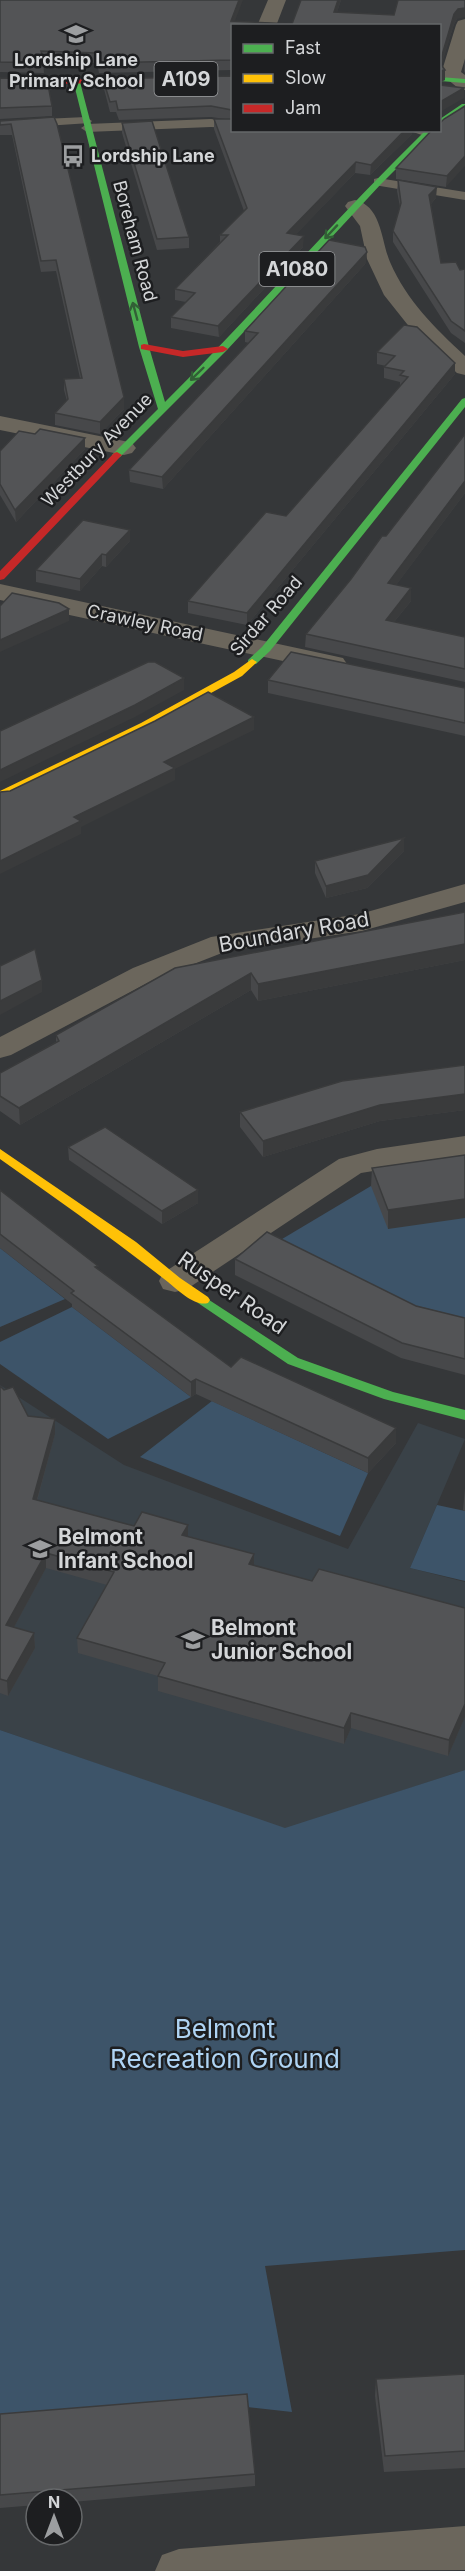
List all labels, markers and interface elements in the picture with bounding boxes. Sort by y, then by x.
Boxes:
school or university icon: Lordship Lane Primary School [63,21,89,47]
legend [231,24,441,132]
text: Fast [285,37,321,58]
place label: Lordship Lane Primary School [9,49,143,91]
road number: A109 [154,62,218,96]
text: Slow [285,67,326,88]
text: Jam [285,97,321,118]
bus stop icon: Lordship Lane [60,143,86,169]
place label: Lordship Lane [91,145,215,166]
street label: Boreham Road [109,178,162,304]
one-way arrow [324,224,338,239]
road number: A1080 [260,252,334,286]
one-way arrow [128,302,140,321]
one-way arrow [190,367,205,381]
street label: Westbury Avenue [37,388,156,511]
street label: Sirdar Road [225,572,306,660]
street label: Crawley Road [85,600,205,645]
street label: Boundary Road [217,906,371,957]
street label: Rusper Road [173,1246,291,1339]
place label: Belmont Infant School [58,1524,193,1573]
school or university icon: Belmont Infant School [27,1536,53,1562]
place label: Belmont Junior School [211,1615,352,1664]
school or university icon: Belmont Junior School [180,1627,206,1653]
park label: Belmont Recreation Ground [110,2013,340,2074]
north arrow [24,2487,84,2547]
text: N [48,2492,60,2512]

